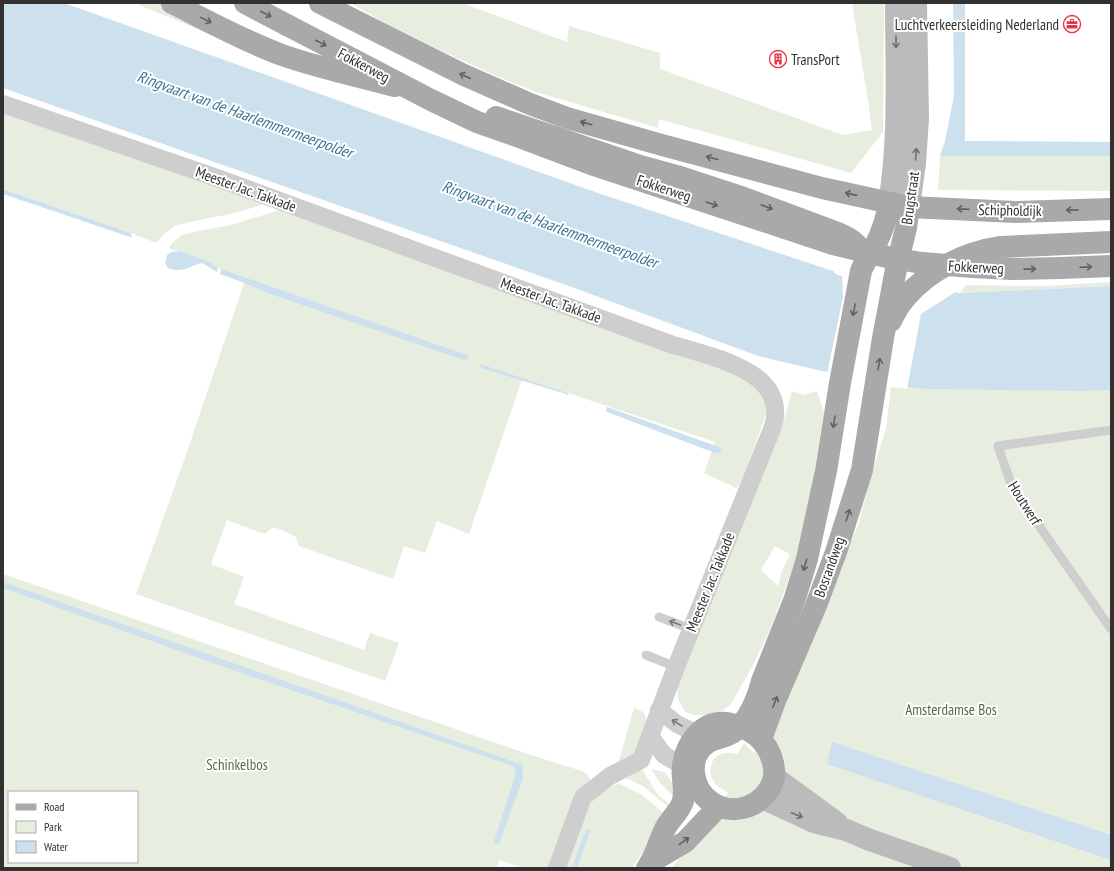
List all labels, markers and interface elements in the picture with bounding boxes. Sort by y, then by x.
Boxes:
one-way arrow [259,11,271,18]
office icon: Luchtverkeersleiding Nederland [1062,14,1082,34]
place label: Luchtverkeersleiding Nederland [895,15,1059,34]
one-way arrow [200,17,212,24]
one-way arrow [892,35,900,48]
one-way arrow [315,39,327,47]
street label: Fokkerweg [335,44,393,86]
building icon: TransPort [768,49,788,69]
place label: TransPort [791,50,840,69]
water label: Ringvaart van de Haarlemmermeerpolder [135,66,358,163]
one-way arrow [460,72,472,79]
one-way arrow [580,119,593,126]
one-way arrow [912,148,919,161]
one-way arrow [705,154,718,161]
street label: Meester Jac. Takkade [193,162,299,216]
street label: Fokkerweg [635,170,693,206]
street label: Brugstraat [897,170,923,226]
water label: Ringvaart van de Haarlemmermeerpolder [440,176,663,273]
one-way arrow [845,190,858,198]
one-way arrow [706,200,718,208]
street label: Schipholdijk [978,200,1042,220]
one-way arrow [761,203,773,211]
one-way arrow [957,206,970,213]
one-way arrow [1066,206,1079,214]
street label: Fokkerweg [948,256,1004,278]
one-way arrow [1079,264,1092,271]
one-way arrow [1023,265,1036,273]
street label: Meester Jac. Takkade [498,273,604,327]
one-way arrow [850,303,858,316]
one-way arrow [875,358,883,371]
one-way arrow [830,415,838,428]
street label: Houtwerf [1004,478,1046,529]
one-way arrow [845,509,852,522]
street label: Meester Jac. Takkade [681,529,739,635]
street label: Bosrandweg [809,534,849,600]
one-way arrow [801,558,808,571]
one-way arrow [669,618,681,626]
one-way arrow [771,697,779,709]
park label: Amsterdamse Bos [905,700,997,719]
one-way arrow [671,719,683,727]
park label: Schinkelbos [206,755,268,774]
legend [8,791,138,863]
text: Road [44,799,64,814]
one-way arrow [791,812,803,819]
text: Park [44,819,62,834]
one-way arrow [679,837,690,845]
text: Water [44,839,69,854]

